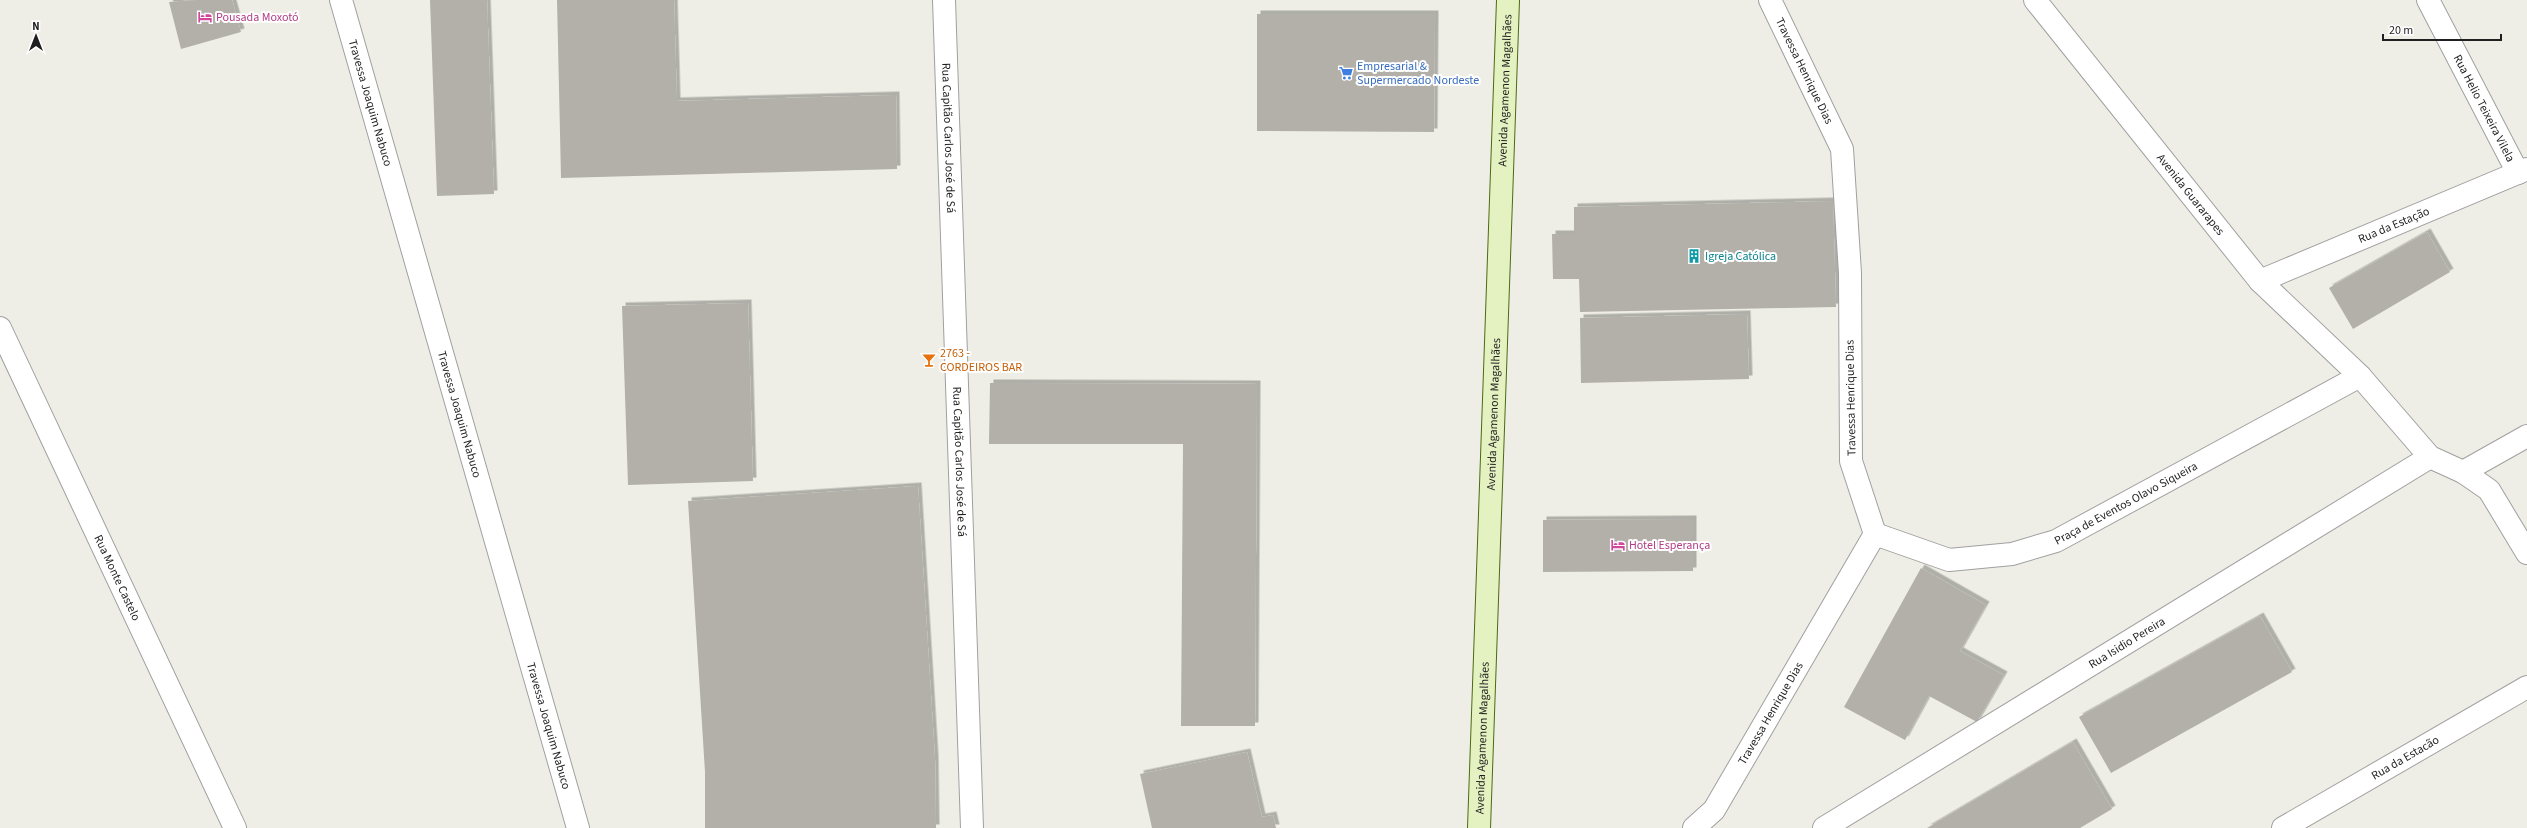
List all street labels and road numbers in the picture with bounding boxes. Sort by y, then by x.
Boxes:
street label: Avenida Agamenon Magalhães [1494,14,1516,167]
street label: Travessa Henrique Dias [1771,15,1837,127]
street label: Travessa Joaquim Nabuco [344,37,397,168]
street label: Rua Helio Teixeira Vilela [2449,52,2519,165]
street label: Rua Capitão Carlos José de Sá [938,62,960,213]
street label: Avenida Guararapes [2153,150,2229,239]
street label: Rua da Estação [2355,202,2432,247]
street label: Avenida Agamenon Magalhães [1482,338,1505,491]
street label: Travessa Henrique Dias [1841,340,1861,456]
street label: Travessa Joaquim Nabuco [433,349,486,480]
street label: Rua Capitão Carlos José de Sá [949,386,971,537]
street label: Praça de Eventos Olavo Siqueira [2051,457,2200,549]
street label: Rua Monte Castelo [90,532,145,624]
street label: Rua Isidio Pereira [2085,613,2168,673]
street label: Travessa Henrique Dias [1734,659,1807,768]
street label: Travessa Joaquim Nabuco [523,660,575,791]
street label: Avenida Agamenon Magalhães [1471,662,1493,815]
street label: Rua da Estacão [2368,731,2442,784]

